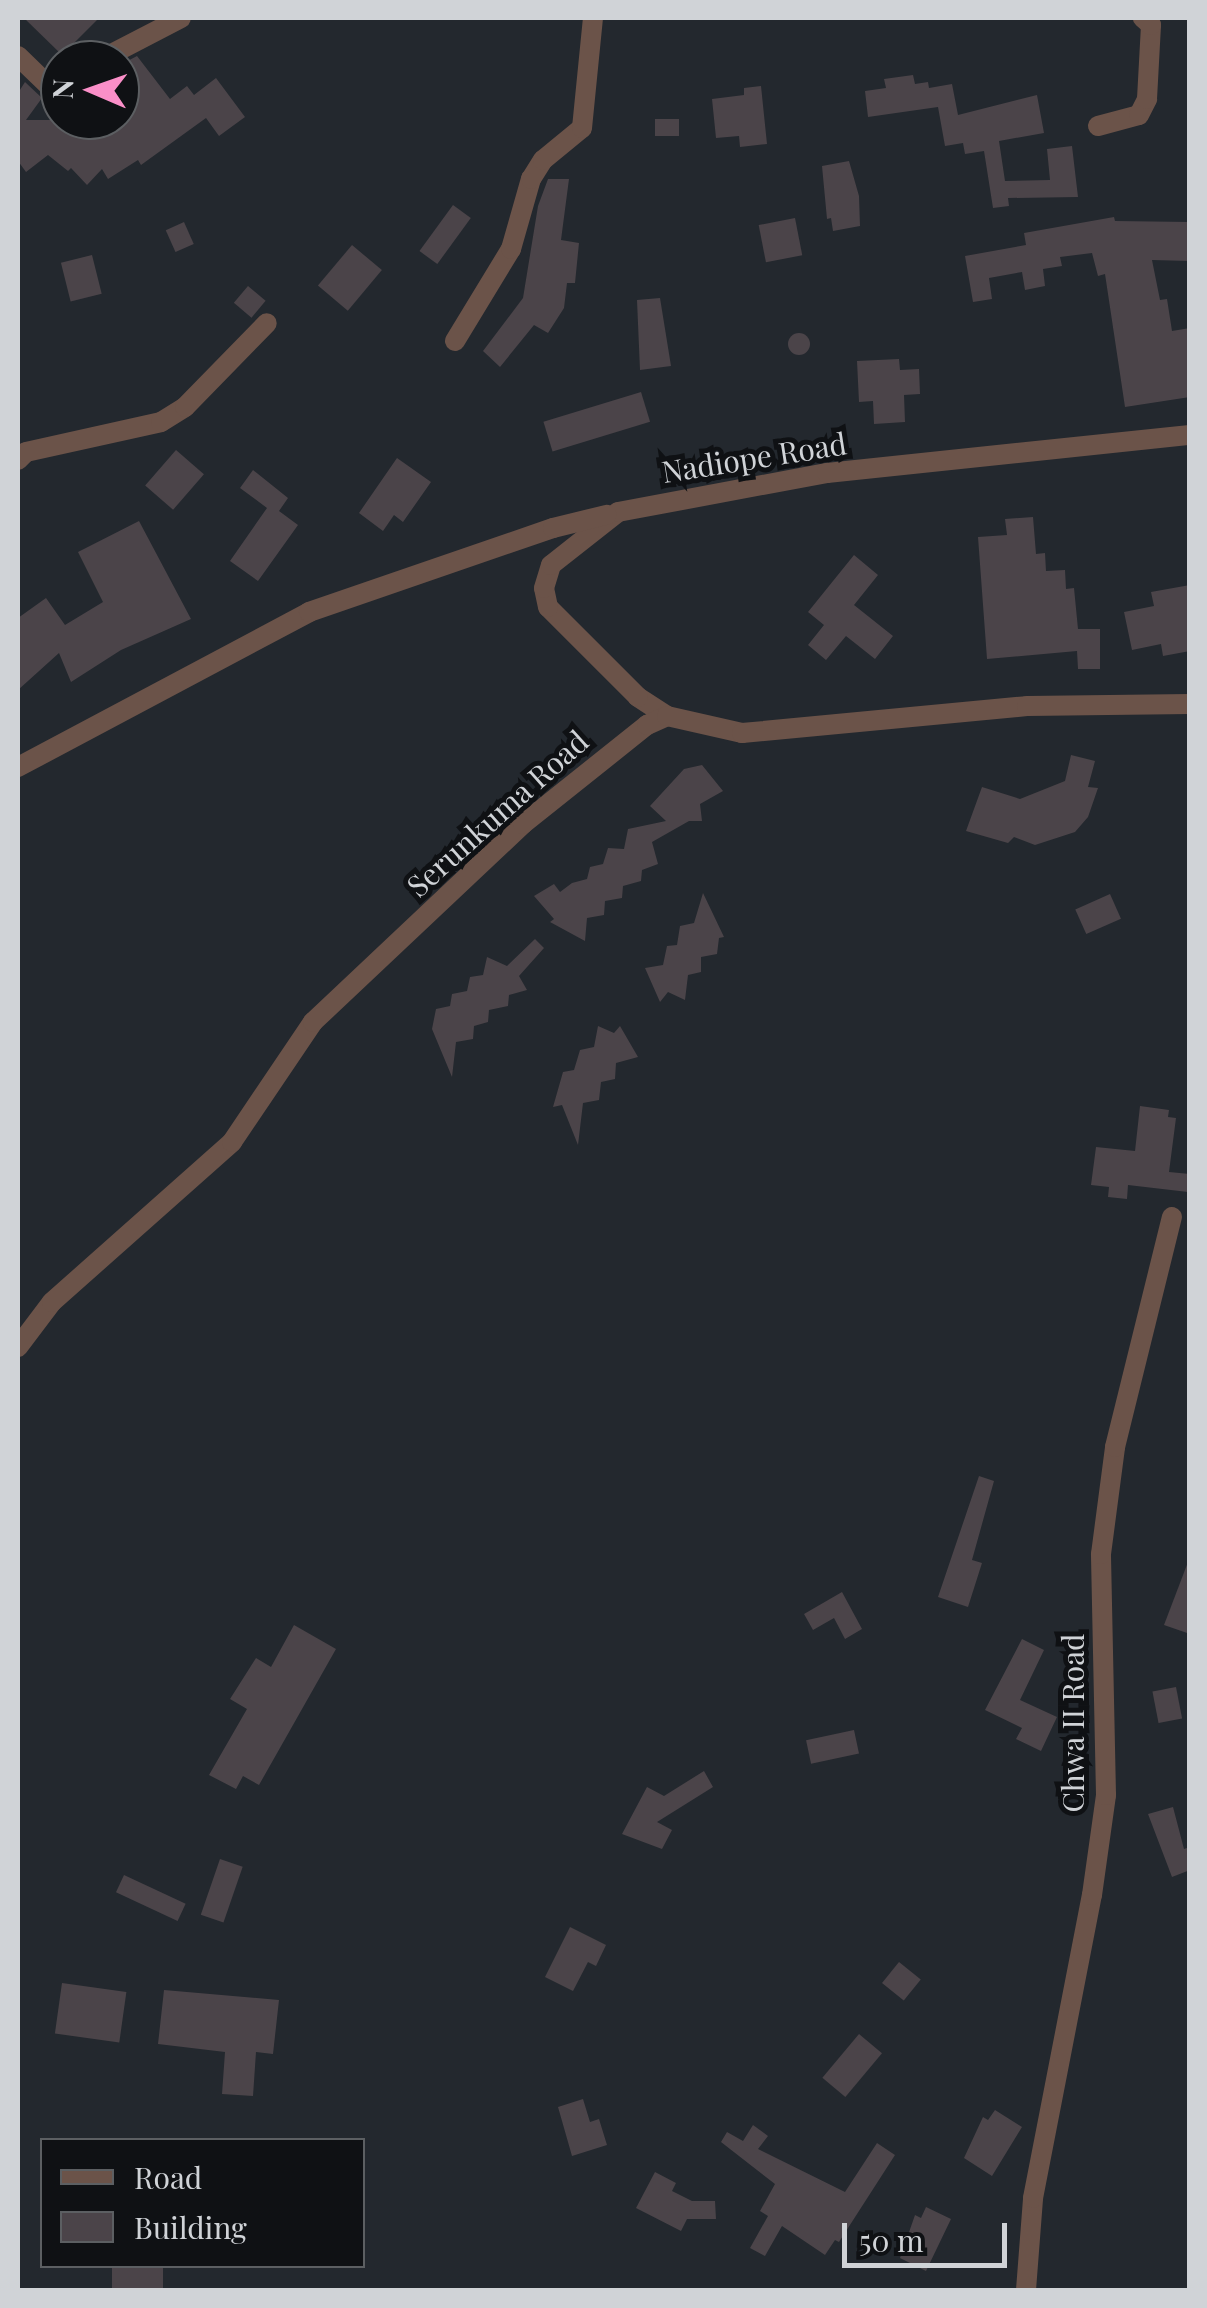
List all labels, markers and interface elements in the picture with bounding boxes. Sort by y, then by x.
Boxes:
north arrow [40,40,140,140]
text: N [43,78,80,100]
street label: Nadiope Road [659,425,849,489]
street label: Serunkuma Road [399,722,595,904]
street label: Chwa II Road [1054,1633,1090,1813]
legend [40,2138,365,2268]
text: Road [134,2157,202,2197]
scale bar [847,2203,1012,2265]
text: Building [134,2207,247,2247]
text: 50 m [859,2220,924,2260]

